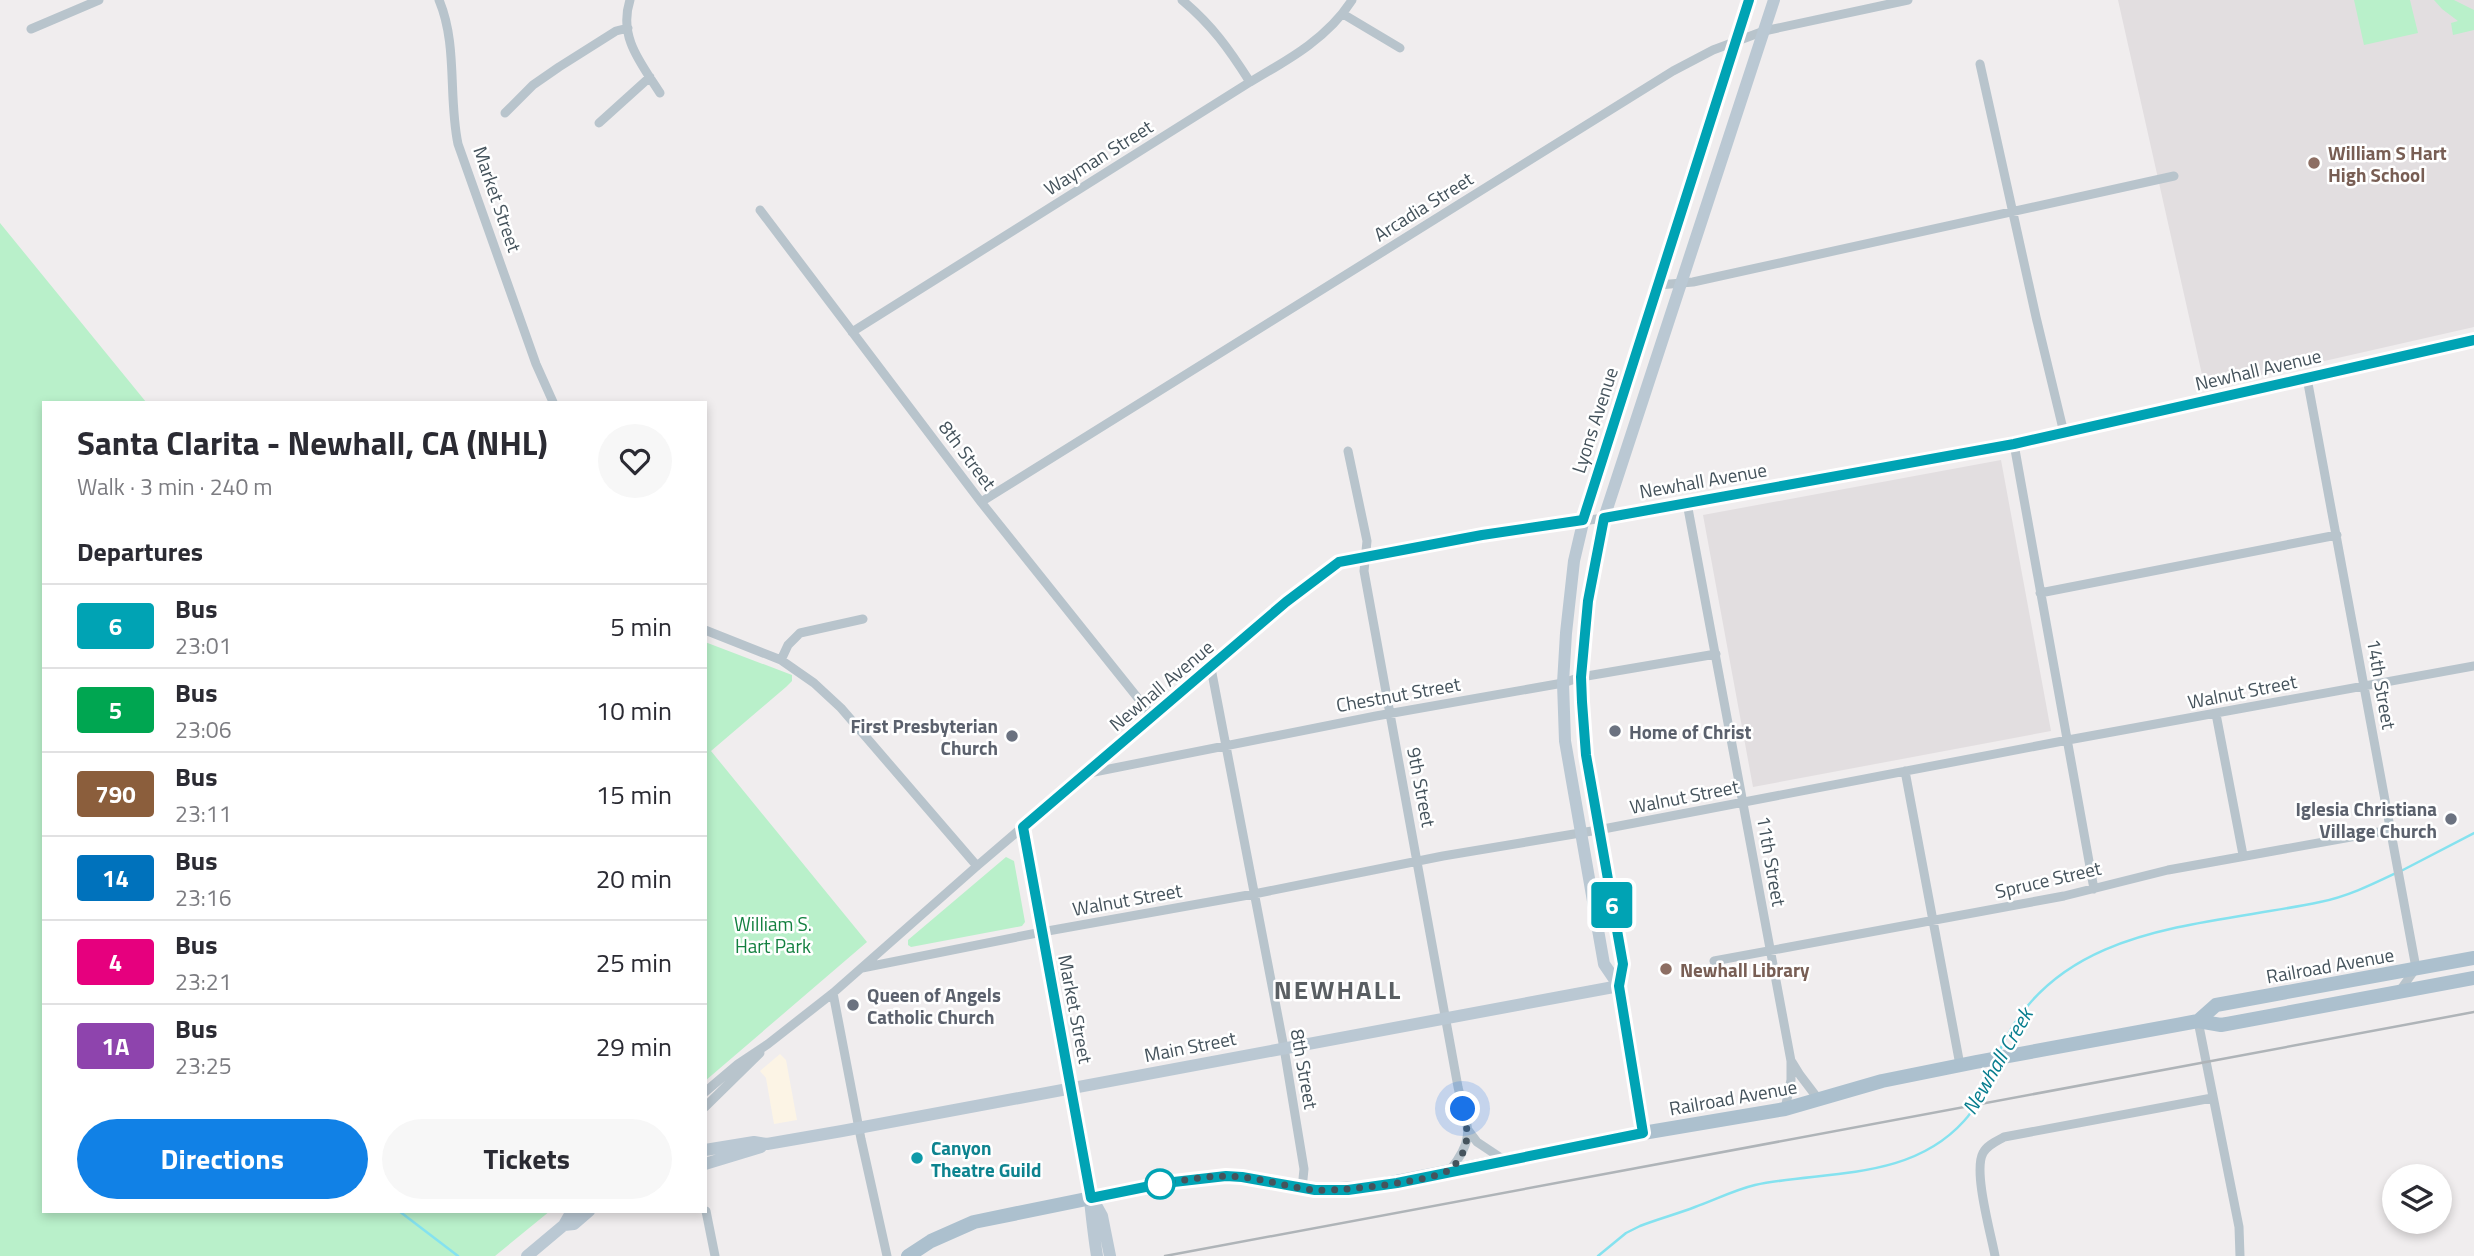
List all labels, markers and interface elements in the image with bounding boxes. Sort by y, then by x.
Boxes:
street label: Wayman Street [1038,112,1159,202]
place label: William S Hart High School [2328,138,2447,189]
street label: Market Street [466,142,530,256]
marker: William S Hart High School [2306,155,2322,171]
street label: Arcadia Street [1368,164,1479,248]
street label: Newhall Avenue [2192,340,2324,398]
street label: Lyons Avenue [1563,363,1625,477]
street label: 8th Street [932,414,1004,496]
text: Santa Clarita - Newhall, CA (NHL) [77,418,548,468]
button: heart [598,424,672,498]
street label: Newhall Avenue [1637,455,1769,505]
text: Walk · 3 min · 240 m [77,469,273,504]
text: Departures [77,532,203,571]
text: Bus [175,589,217,628]
text: 5 min [610,607,672,646]
text: 6 [109,608,122,644]
text: 23:01 [175,628,232,663]
street label: Newhall Avenue [1102,632,1220,738]
street label: 14th Street [2360,637,2404,732]
street label: Walnut Street [2185,666,2299,716]
street label: Chestnut Street [1334,669,1463,719]
text: Bus [175,673,217,712]
text: 10 min [596,691,672,730]
text: 5 [109,692,122,728]
place label: First Presbyterian Church [850,711,998,762]
text: 23:06 [175,712,232,747]
place label: Home of Christ [1629,717,1752,746]
marker: Home of Christ [1607,723,1623,739]
marker: First Presbyterian Church [1004,728,1020,744]
street label: 9th Street [1400,745,1444,830]
text: Bus [175,757,217,796]
street label: Walnut Street [1627,771,1741,821]
text: 15 min [596,775,672,814]
text: 790 [95,776,136,812]
place label: Iglesia Christiana Village Church [2296,794,2437,845]
text: 23:11 [175,796,232,831]
marker: Iglesia Christiana Village Church [2443,811,2459,827]
street label: 11th Street [1750,814,1794,909]
text: Bus [175,841,217,880]
street label: Spruce Street [1992,853,2104,905]
text: 20 min [596,859,672,898]
text: 14 [102,860,129,896]
street label: Walnut Street [1070,875,1184,923]
text: 23:16 [175,880,232,915]
line badge: 6 [1589,882,1635,928]
text: 6 [1605,887,1619,923]
park label: William S. Hart Park [734,909,812,960]
text: Bus [175,925,217,964]
street label: Railroad Avenue [2264,939,2396,991]
text: 25 min [596,943,672,982]
text: 4 [109,944,122,980]
street label: Market Street [1051,952,1101,1066]
place label: Newhall Library [1680,955,1810,984]
marker: Newhall Library [1658,961,1674,977]
text: 23:21 [175,964,232,999]
district label: NEWHALL [1274,970,1402,1009]
place label: Queen of Angels Catholic Church [867,980,1001,1031]
marker: Queen of Angels Catholic Church [845,997,861,1013]
water label: Newhall Creek [1954,999,2042,1120]
text: Bus [175,1009,217,1048]
street label: Main Street [1142,1023,1239,1069]
text: 29 min [596,1027,672,1066]
street label: 8th Street [1284,1027,1326,1112]
text: 1A [102,1028,129,1064]
text: 23:25 [175,1048,232,1083]
street label: Railroad Avenue [1667,1071,1799,1123]
your location [1445,1091,1480,1126]
button: Directions [77,1119,368,1199]
button: Tickets [382,1119,672,1199]
place label: Canyon Theatre Guild [931,1133,1041,1184]
marker: Canyon Theatre Guild [909,1150,925,1166]
map controls [2382,1164,2452,1234]
button: layers [2382,1164,2452,1234]
unlabelled marker [1145,1169,1175,1199]

